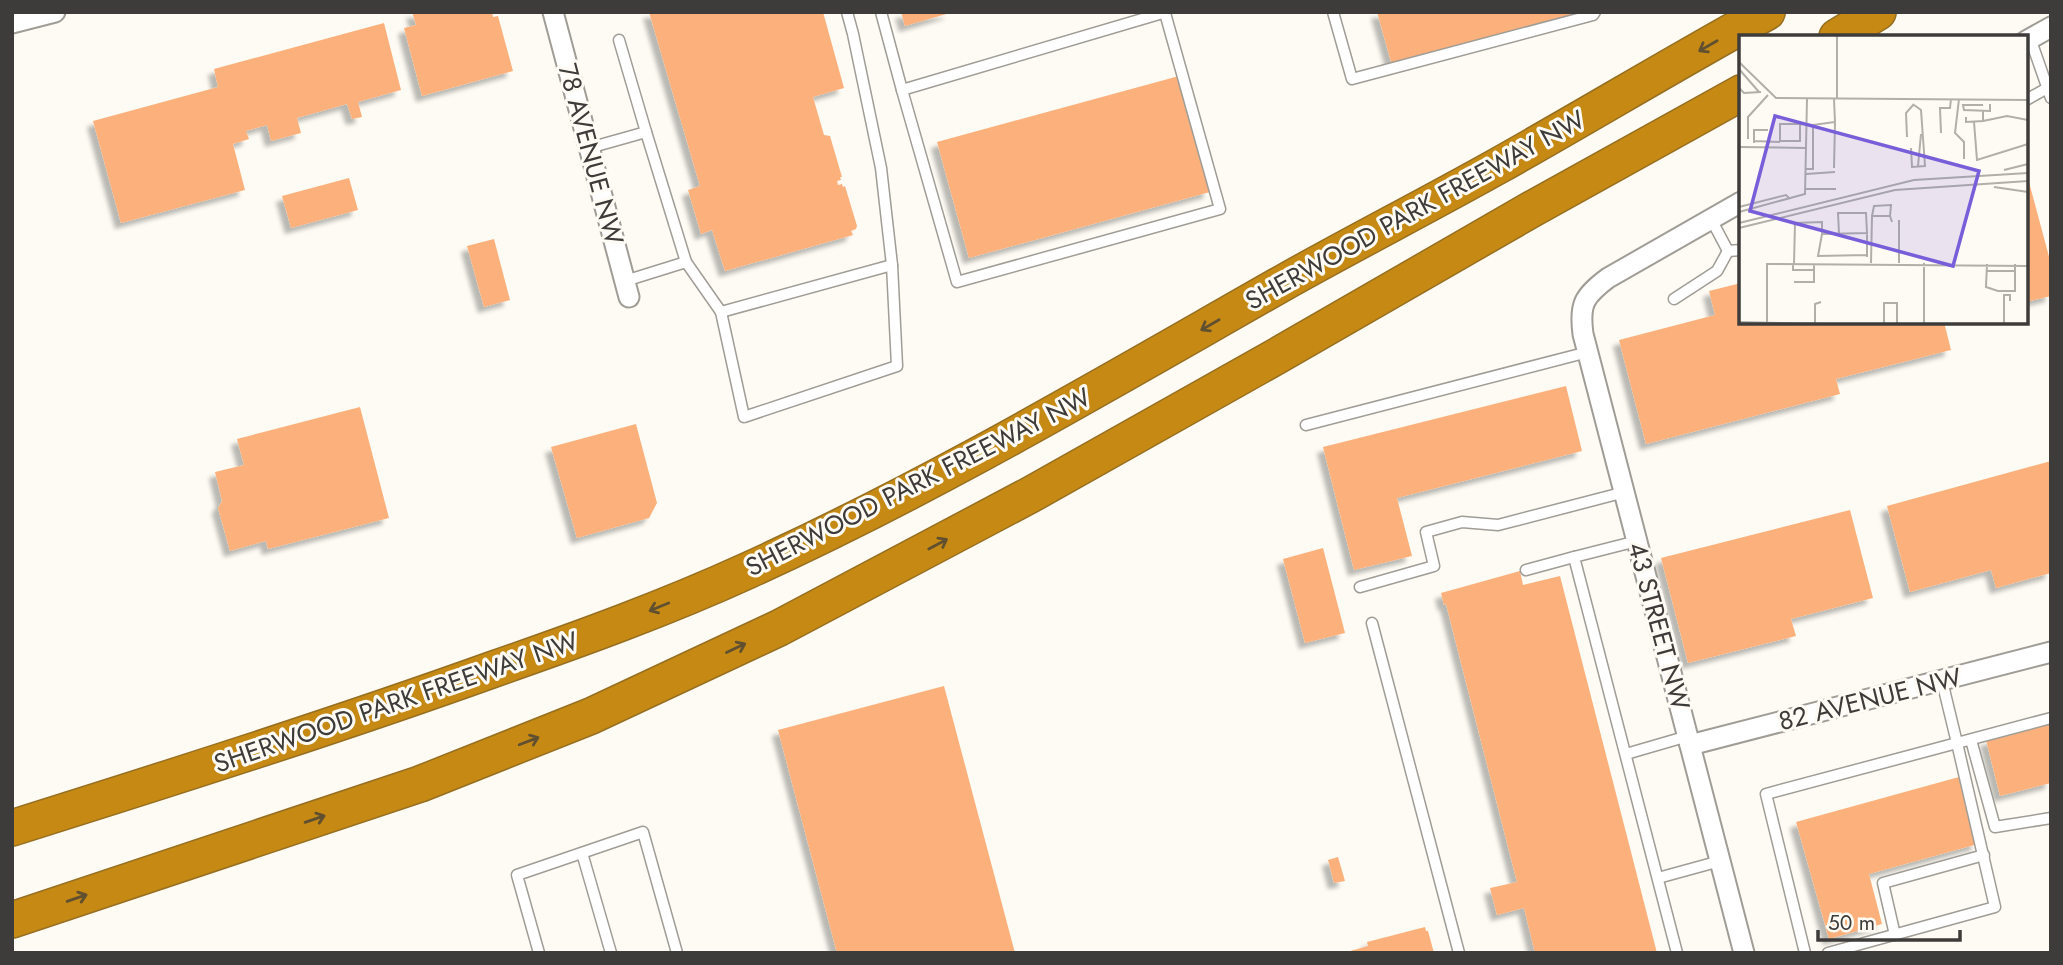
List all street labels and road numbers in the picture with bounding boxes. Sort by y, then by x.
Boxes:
street label: 78 AVENUE NW [549,59,633,249]
street label: SHERWOOD PARK FREEWAY NW [1238,100,1592,320]
street label: SHERWOOD PARK FREEWAY NW [739,378,1098,586]
street label: 43 STREET NW [1618,538,1700,714]
street label: SHERWOOD PARK FREEWAY NW [209,622,584,782]
street label: 82 AVENUE NW [1775,658,1966,740]

